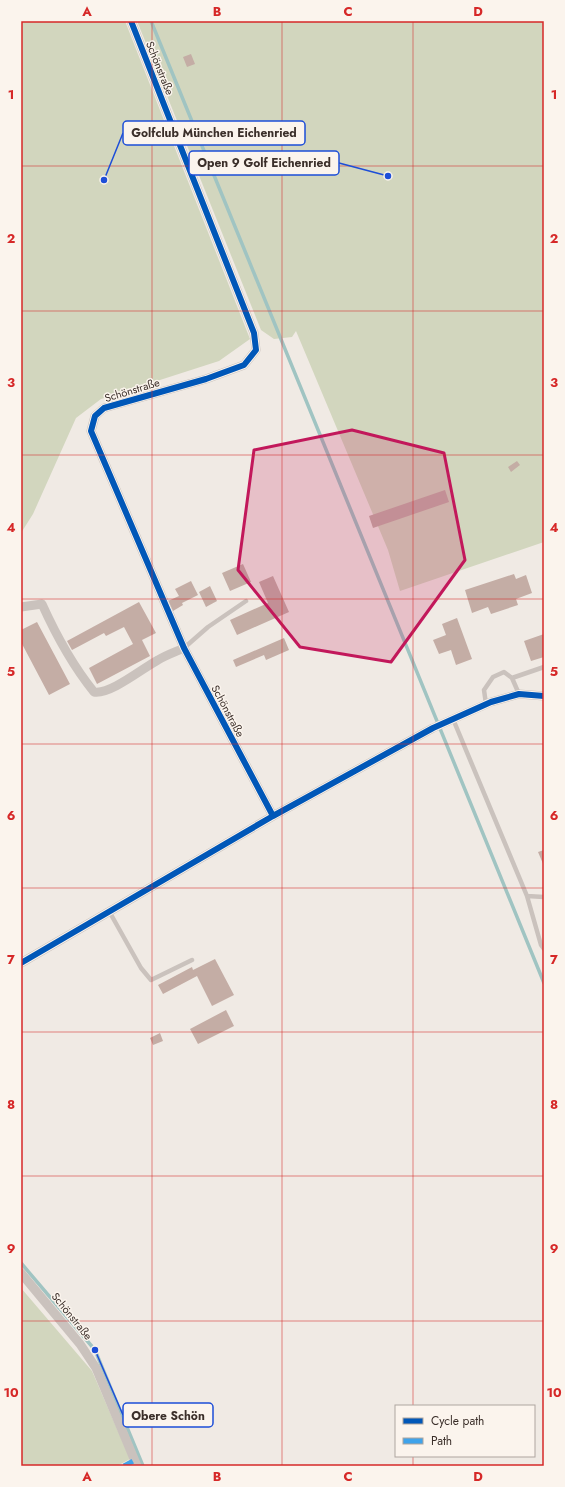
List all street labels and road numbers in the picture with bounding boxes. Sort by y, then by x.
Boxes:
street label: Schönstraße [142,39,178,98]
street label: Schönstraße [102,374,162,406]
street label: Schönstraße [208,682,249,740]
street label: Schönstraße [48,1289,96,1343]

